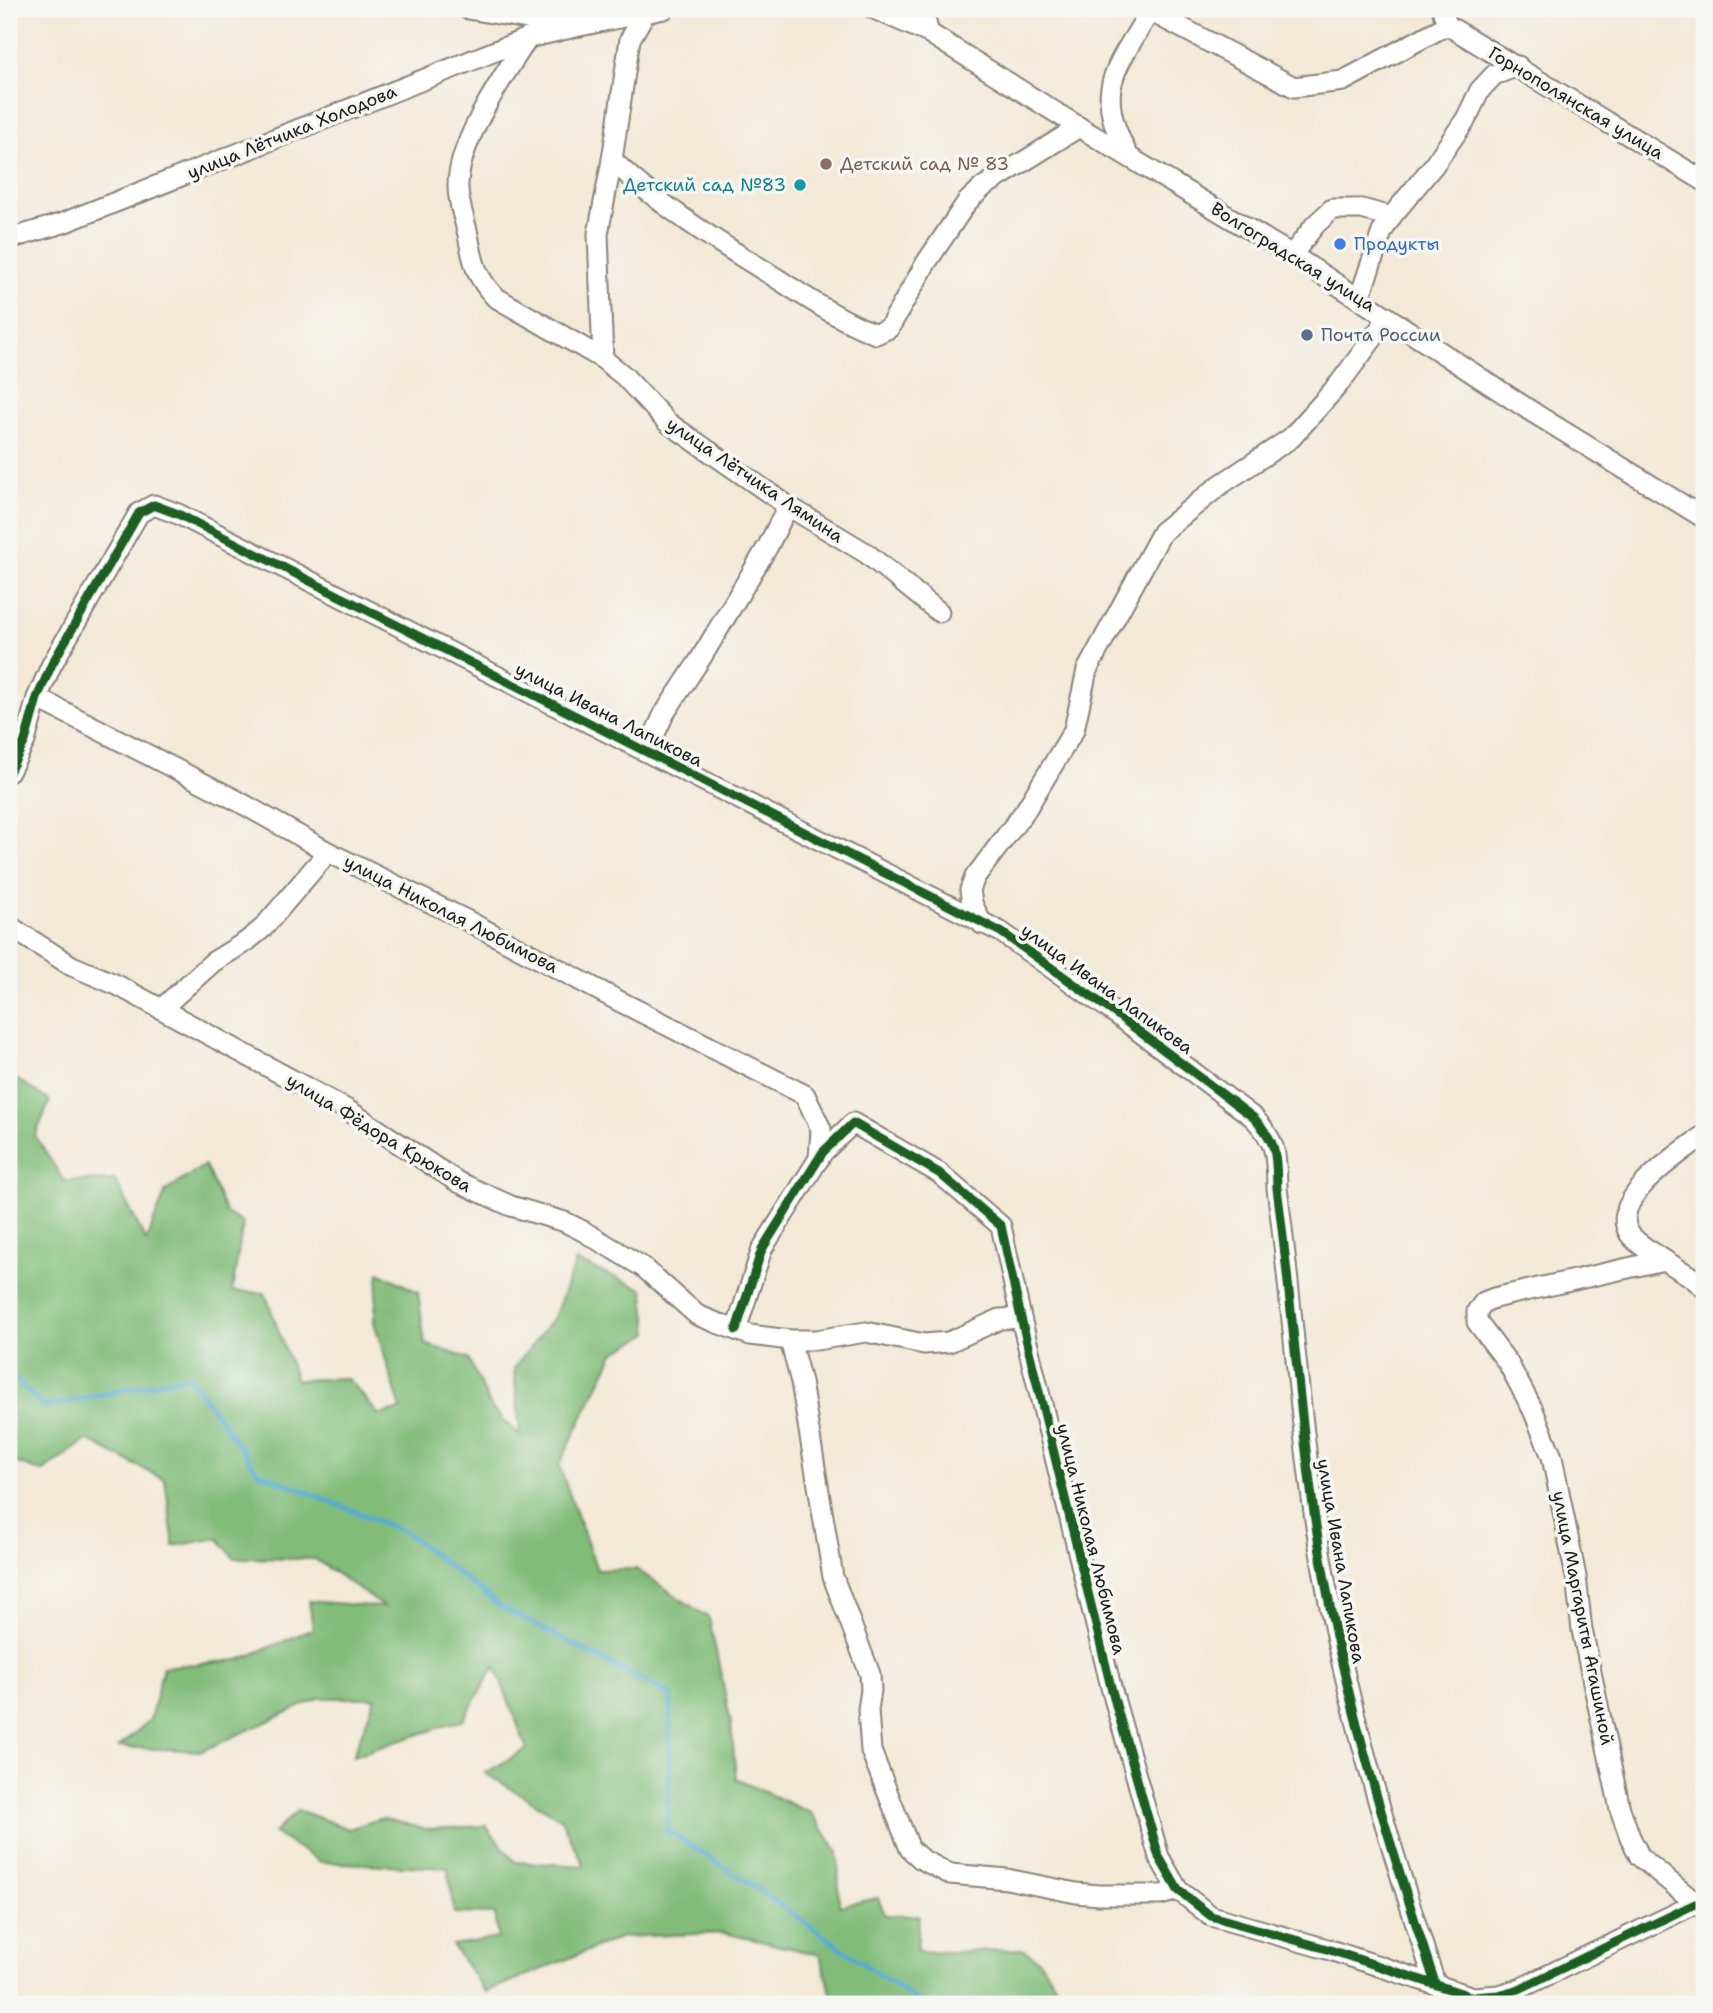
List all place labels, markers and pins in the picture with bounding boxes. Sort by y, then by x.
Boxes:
place label: Детский сад № 83 [840,152,1009,176]
marker: Детский сад № 83 [818,156,834,172]
place label: Детский сад №83 [623,173,786,197]
marker: Детский сад №83 [792,177,808,193]
place label: Продукты [1354,232,1440,256]
marker: Продукты [1332,236,1348,252]
place label: Почта России [1321,323,1441,347]
marker: Почта России [1299,327,1315,343]

